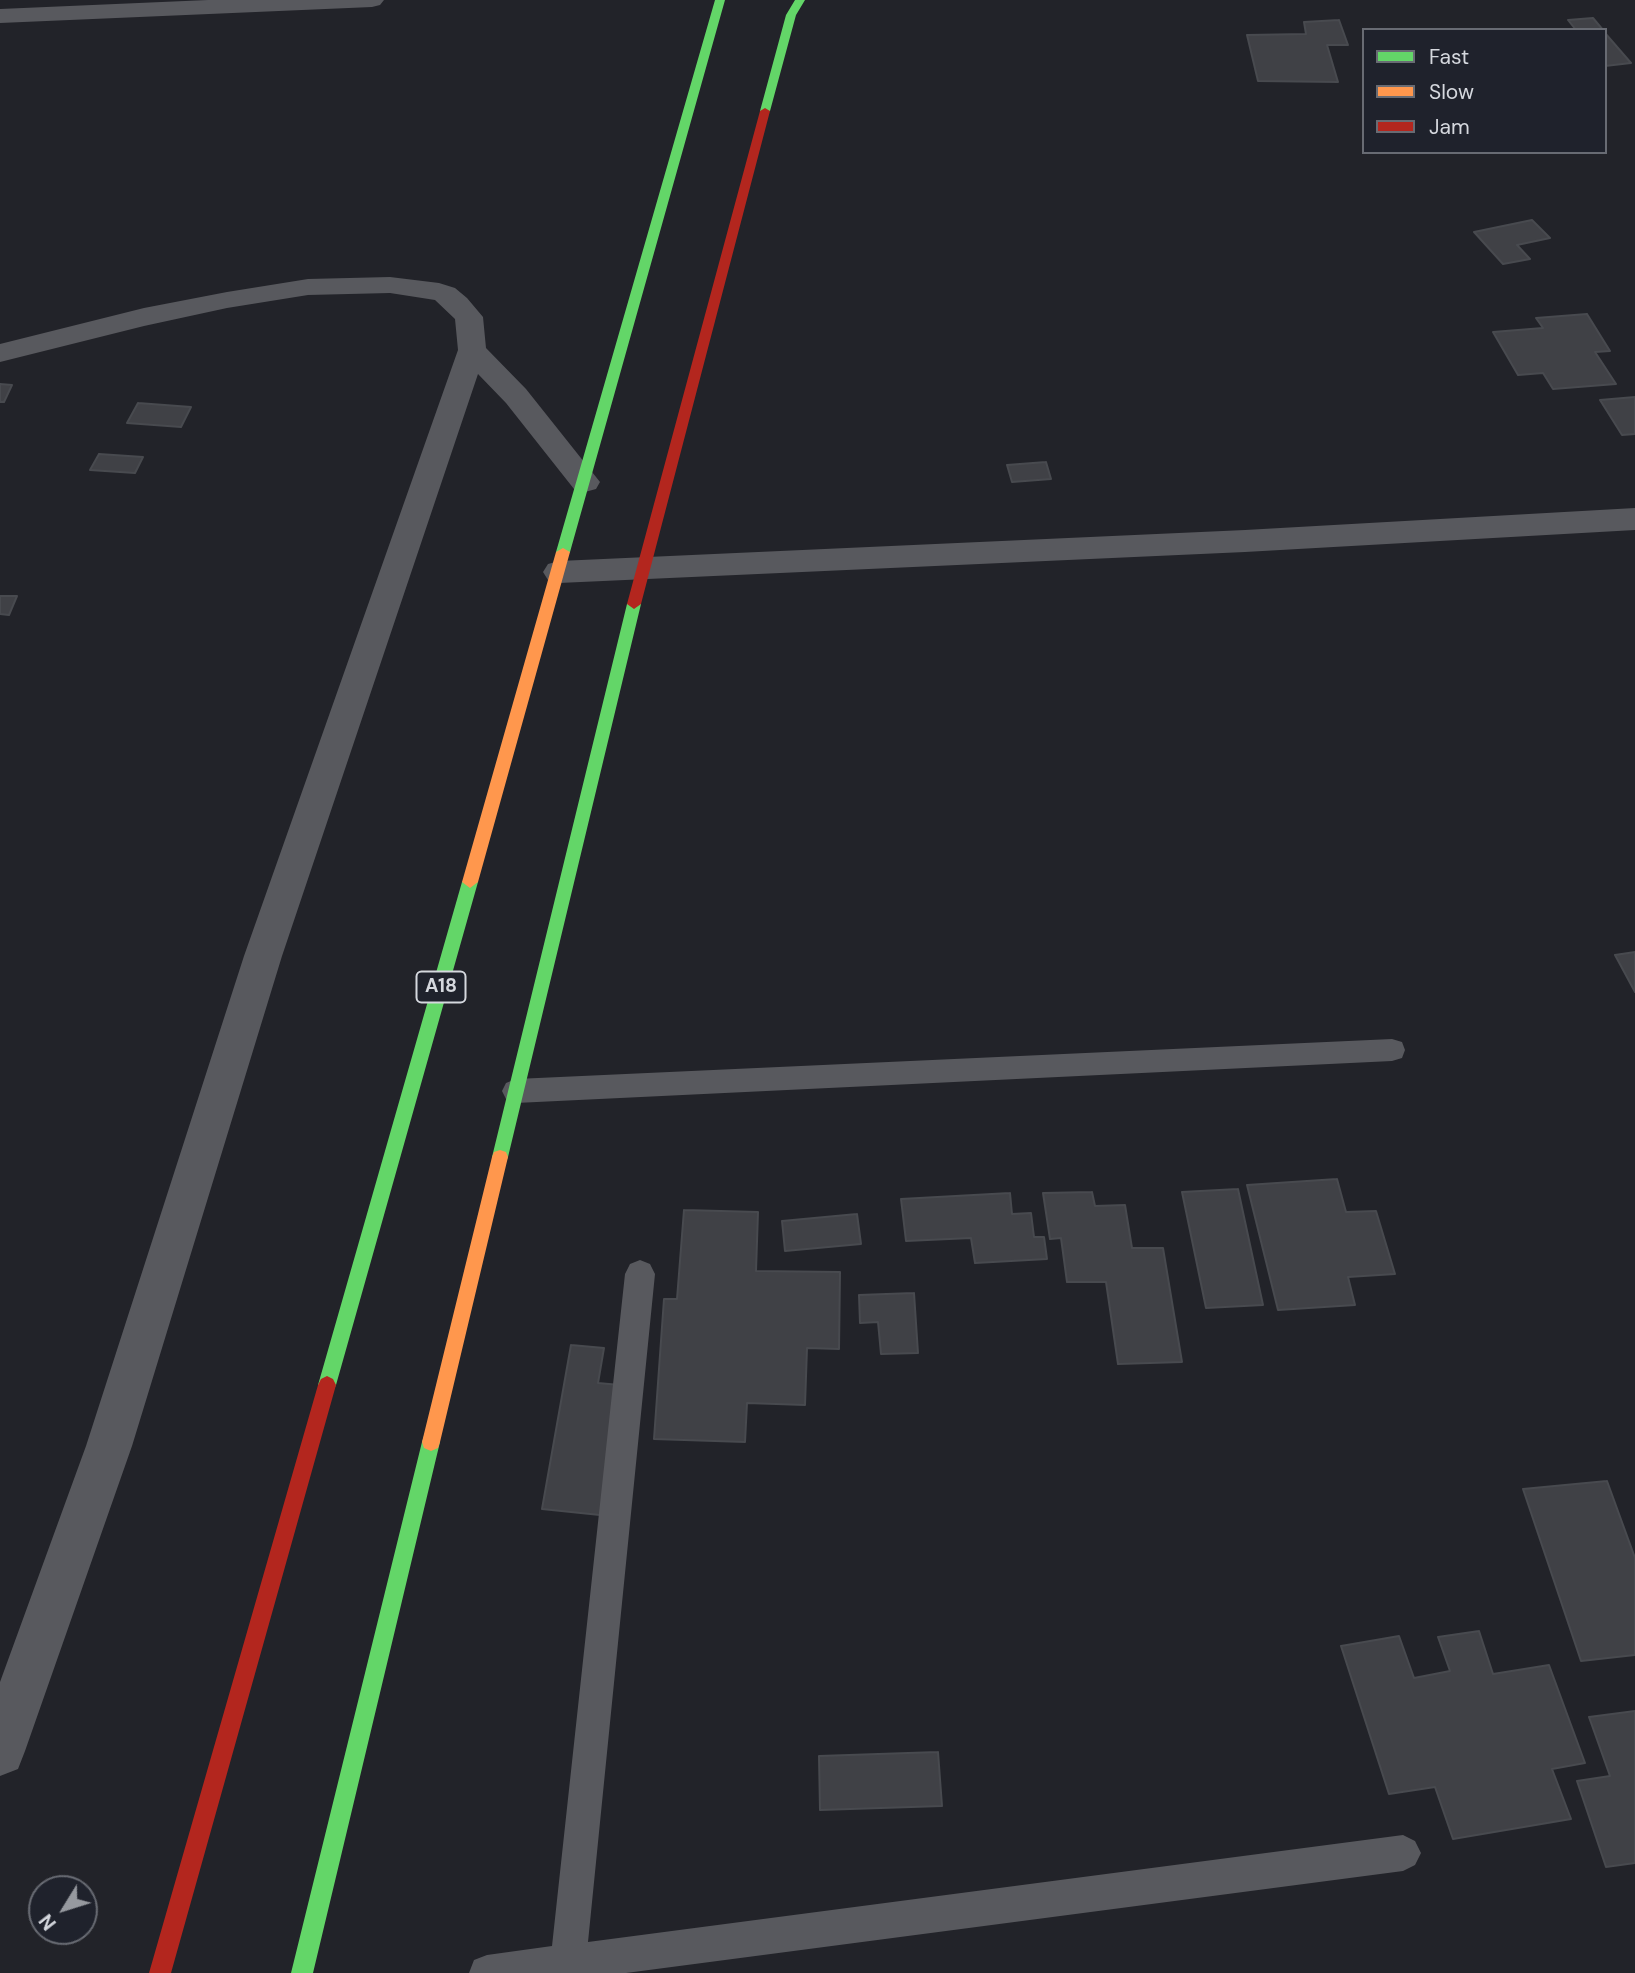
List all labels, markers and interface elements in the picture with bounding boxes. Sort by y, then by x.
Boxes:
legend [1362,28,1607,154]
text: Fast [1429,43,1469,71]
text: Slow [1429,78,1474,106]
text: Jam [1429,113,1470,141]
road number: A18 [416,972,466,1002]
north arrow [28,1875,98,1945]
text: N [34,1909,62,1935]

